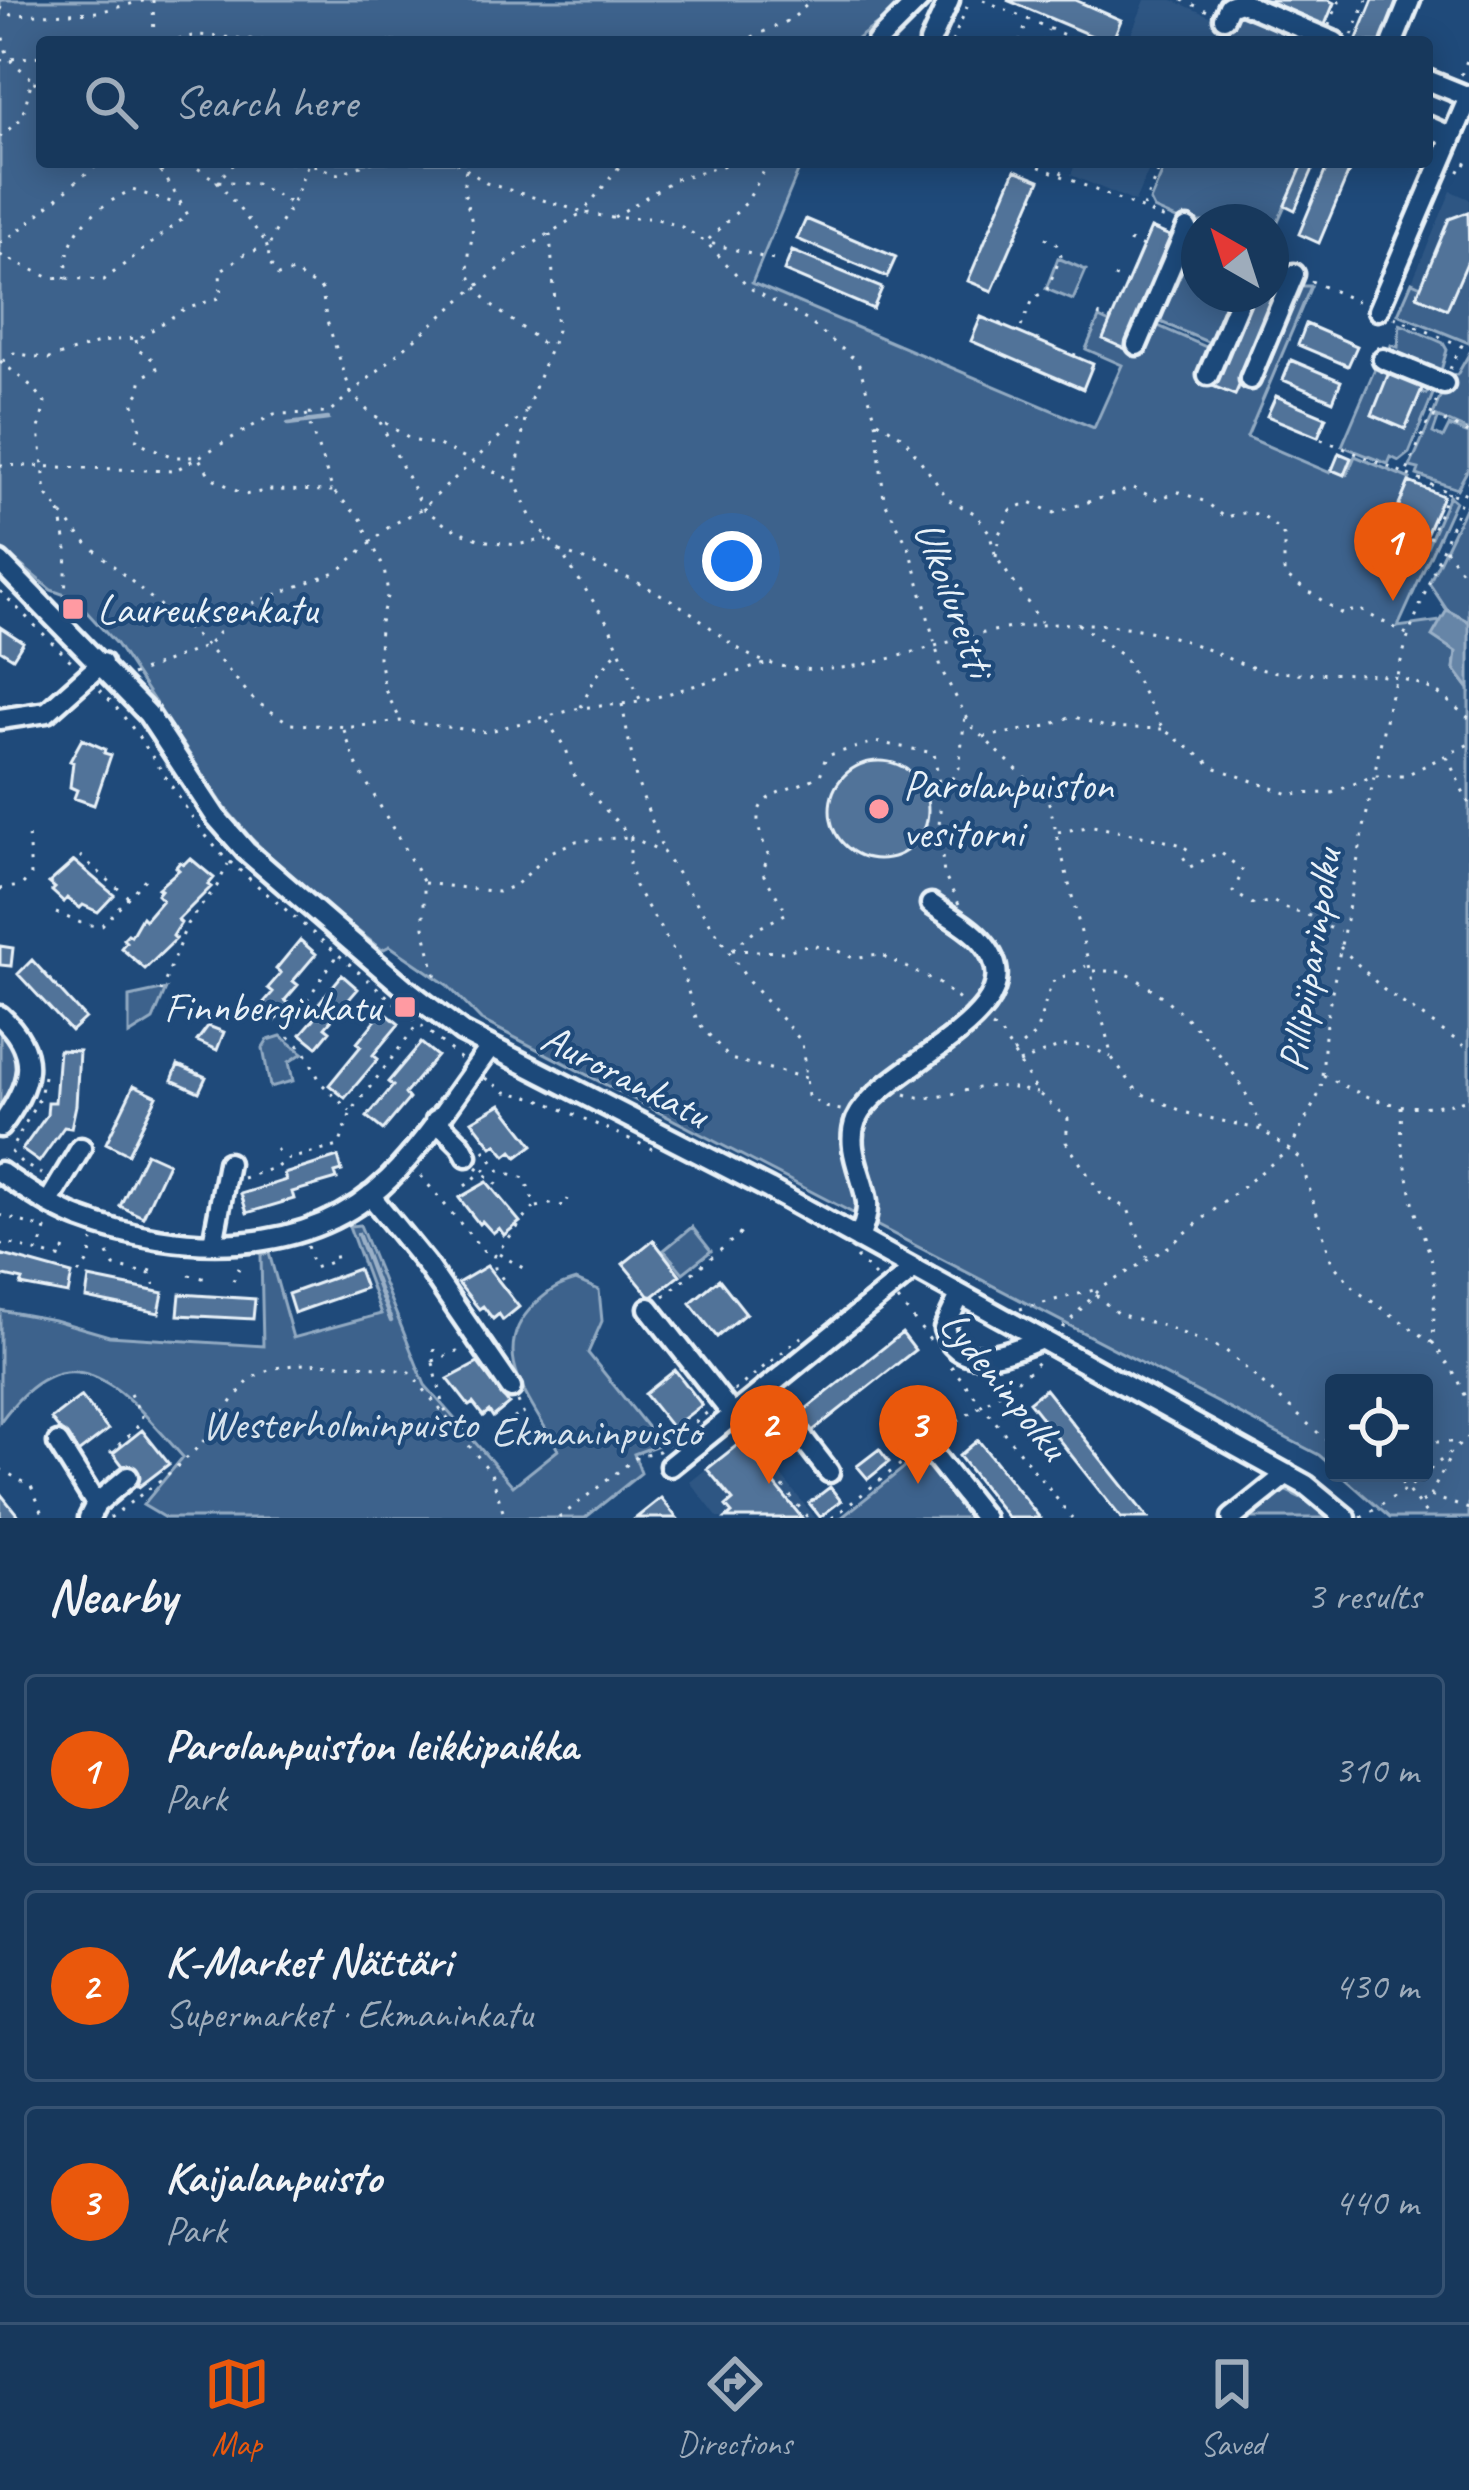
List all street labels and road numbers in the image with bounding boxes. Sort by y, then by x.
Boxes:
street label: Ulkoilureitti [901,514,1008,689]
street label: Pillipiiparinpolku [1266,842,1354,1075]
street label: Aurorankatu [533,1011,720,1142]
street label: Lydeninpolku [928,1300,1082,1472]

